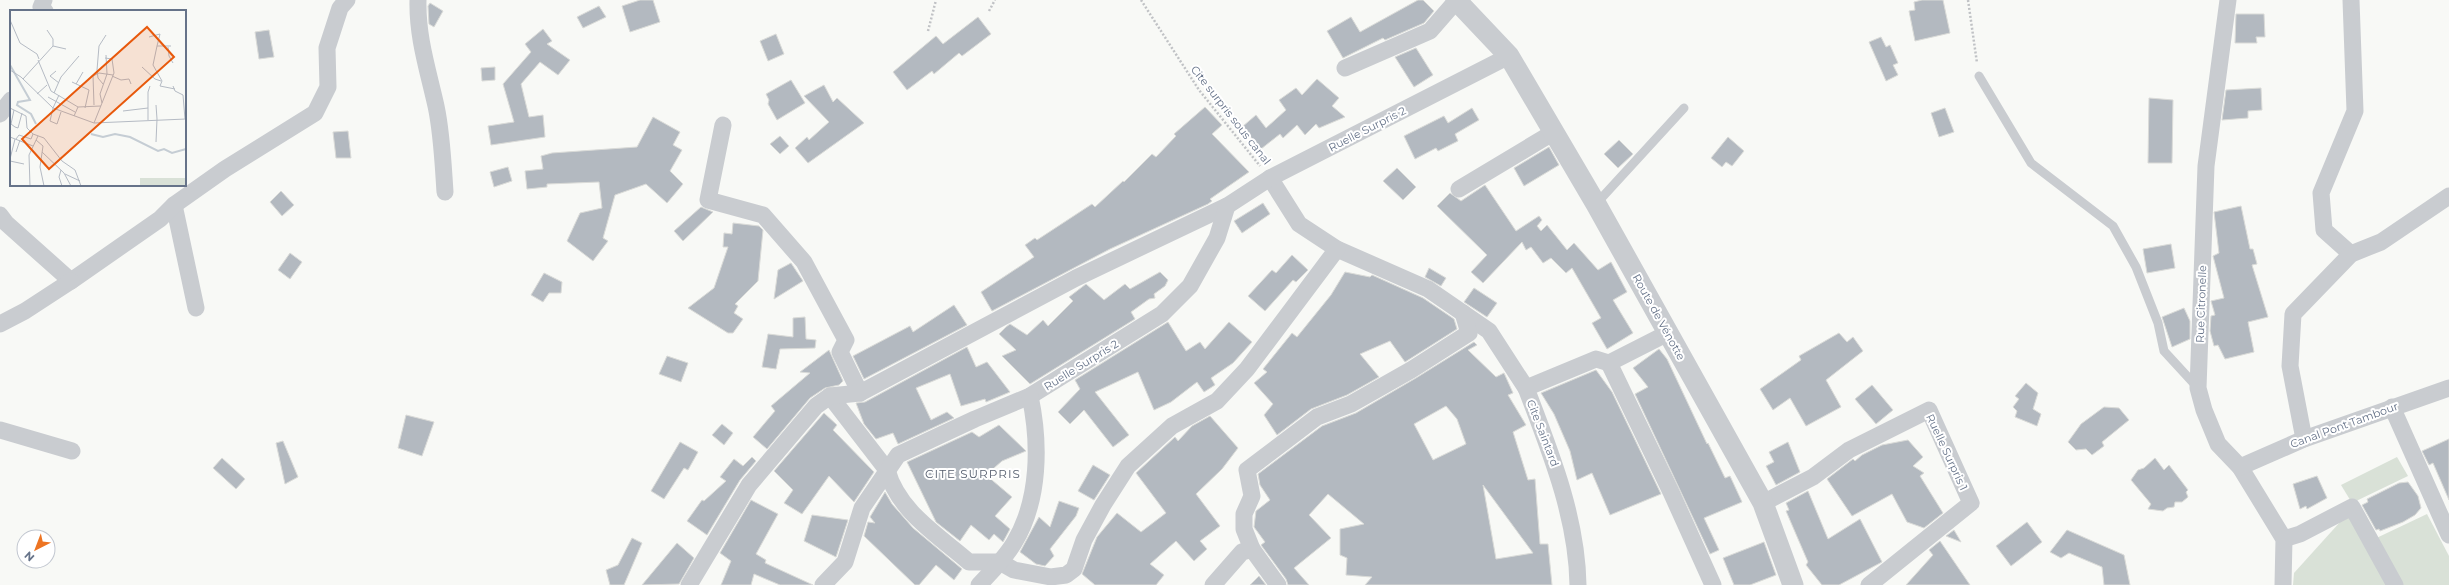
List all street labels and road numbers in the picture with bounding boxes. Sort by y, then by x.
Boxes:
street label: Cite surpris sous canal [1188,63,1274,167]
street label: Ruelle Surpris 2 [1326,103,1408,155]
street label: Rue Citronelle [2193,265,2209,343]
street label: Route de Vénotte [1630,272,1689,363]
street label: Ruelle Surpris 2 [1041,336,1121,394]
street label: Cite Saintard [1524,398,1562,468]
street label: Canal Pont Tambour [2288,399,2400,451]
street label: Ruelle Surpris 1 [1923,411,1971,493]

